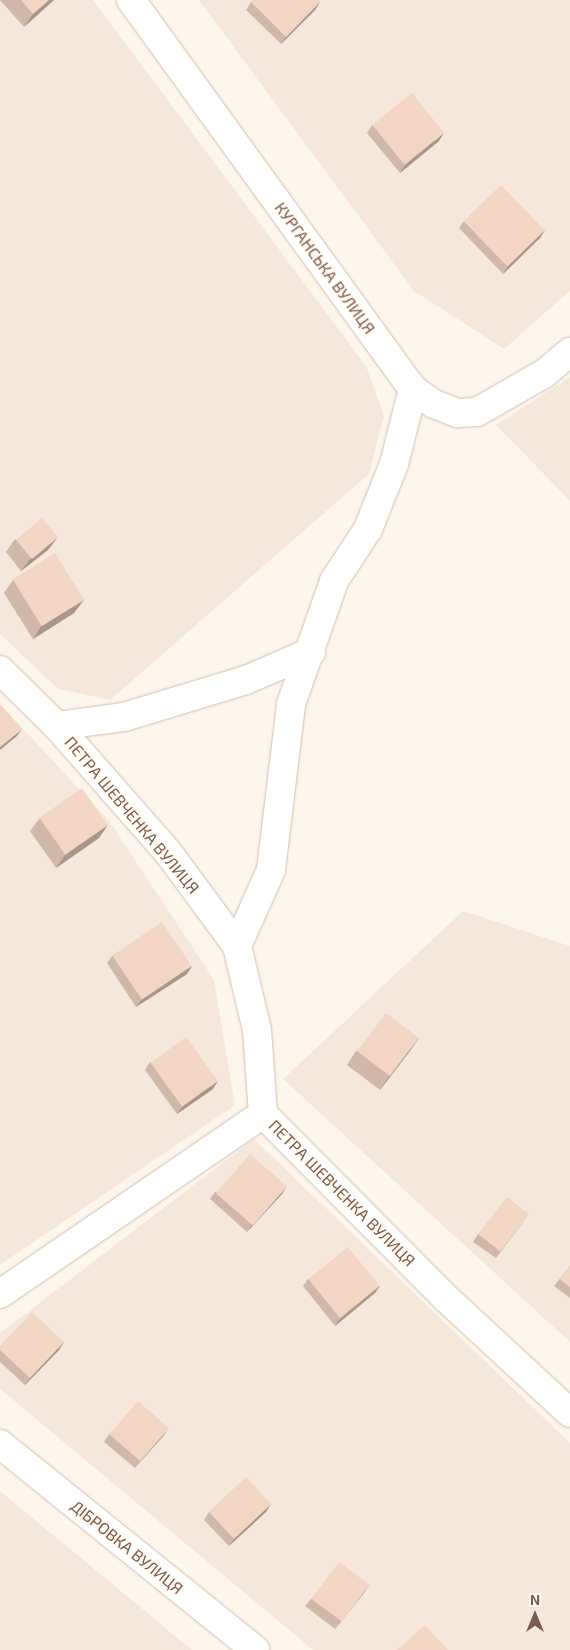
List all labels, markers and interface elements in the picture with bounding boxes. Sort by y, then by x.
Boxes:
street label: КУРГАНСЬКА ВУЛИЦЯ [271,198,379,338]
street label: ПЕТРА ШЕВЧЕНКА ВУЛИЦЯ [61,733,203,897]
street label: ПЕТРА ШЕВЧЕНКА ВУЛИЦЯ [265,1116,419,1270]
street label: ДІБРОВКА ВУЛИЦЯ [67,1496,187,1598]
north arrow [510,1590,560,1640]
text: N [530,1591,540,1608]

